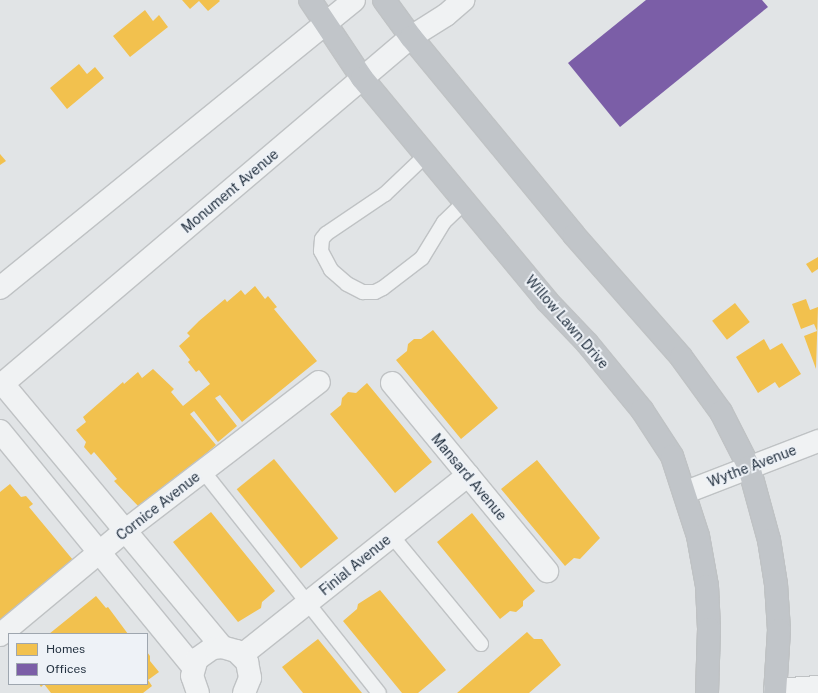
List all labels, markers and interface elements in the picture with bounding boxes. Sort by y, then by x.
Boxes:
street label: Monument Avenue [178,146,282,236]
street label: Willow Lawn Drive [522,272,612,372]
street label: Mansard Avenue [428,430,510,524]
street label: Wythe Avenue [705,441,799,491]
street label: Cornice Avenue [113,468,203,544]
street label: Finial Avenue [316,531,394,599]
legend [8,633,148,685]
text: Homes [46,642,85,656]
text: Offices [46,662,86,676]

